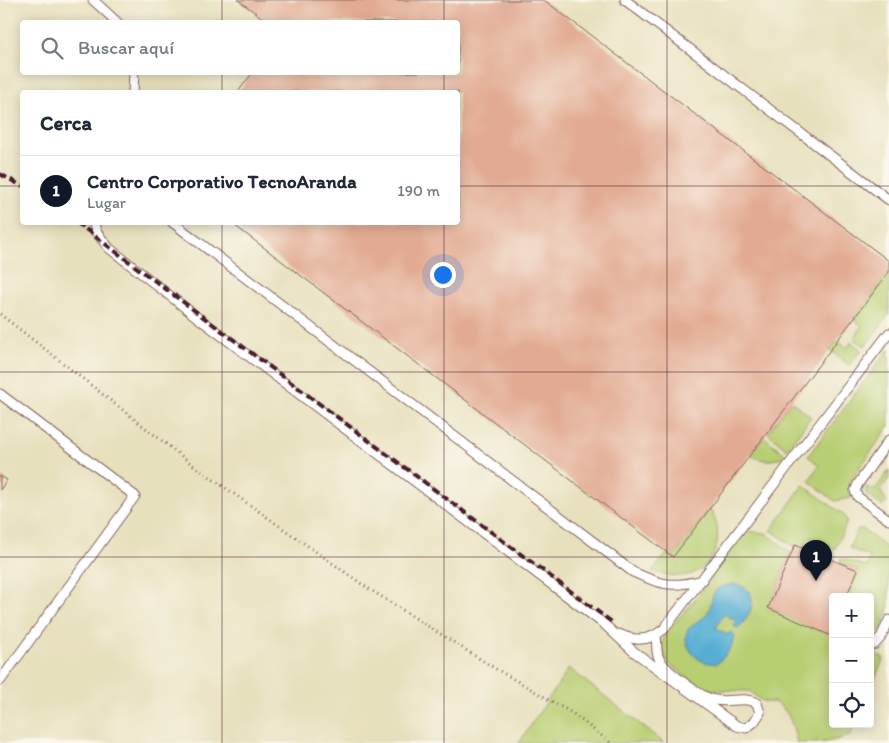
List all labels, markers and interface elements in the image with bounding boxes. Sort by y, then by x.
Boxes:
search box [20,20,460,75]
icon: search [38,34,66,62]
text: Buscar aquí [78,36,174,59]
text: Cerca [40,110,92,135]
text: Centro Corporativo TecnoAranda [87,170,357,193]
text: 1 [52,181,60,200]
text: 190 m [397,181,440,200]
text: Lugar [87,193,126,212]
your location [430,262,456,288]
pin: 1 [800,540,832,581]
map controls [829,593,874,728]
button: + [829,593,874,638]
button: − [829,638,874,683]
button: locate [829,683,874,728]

